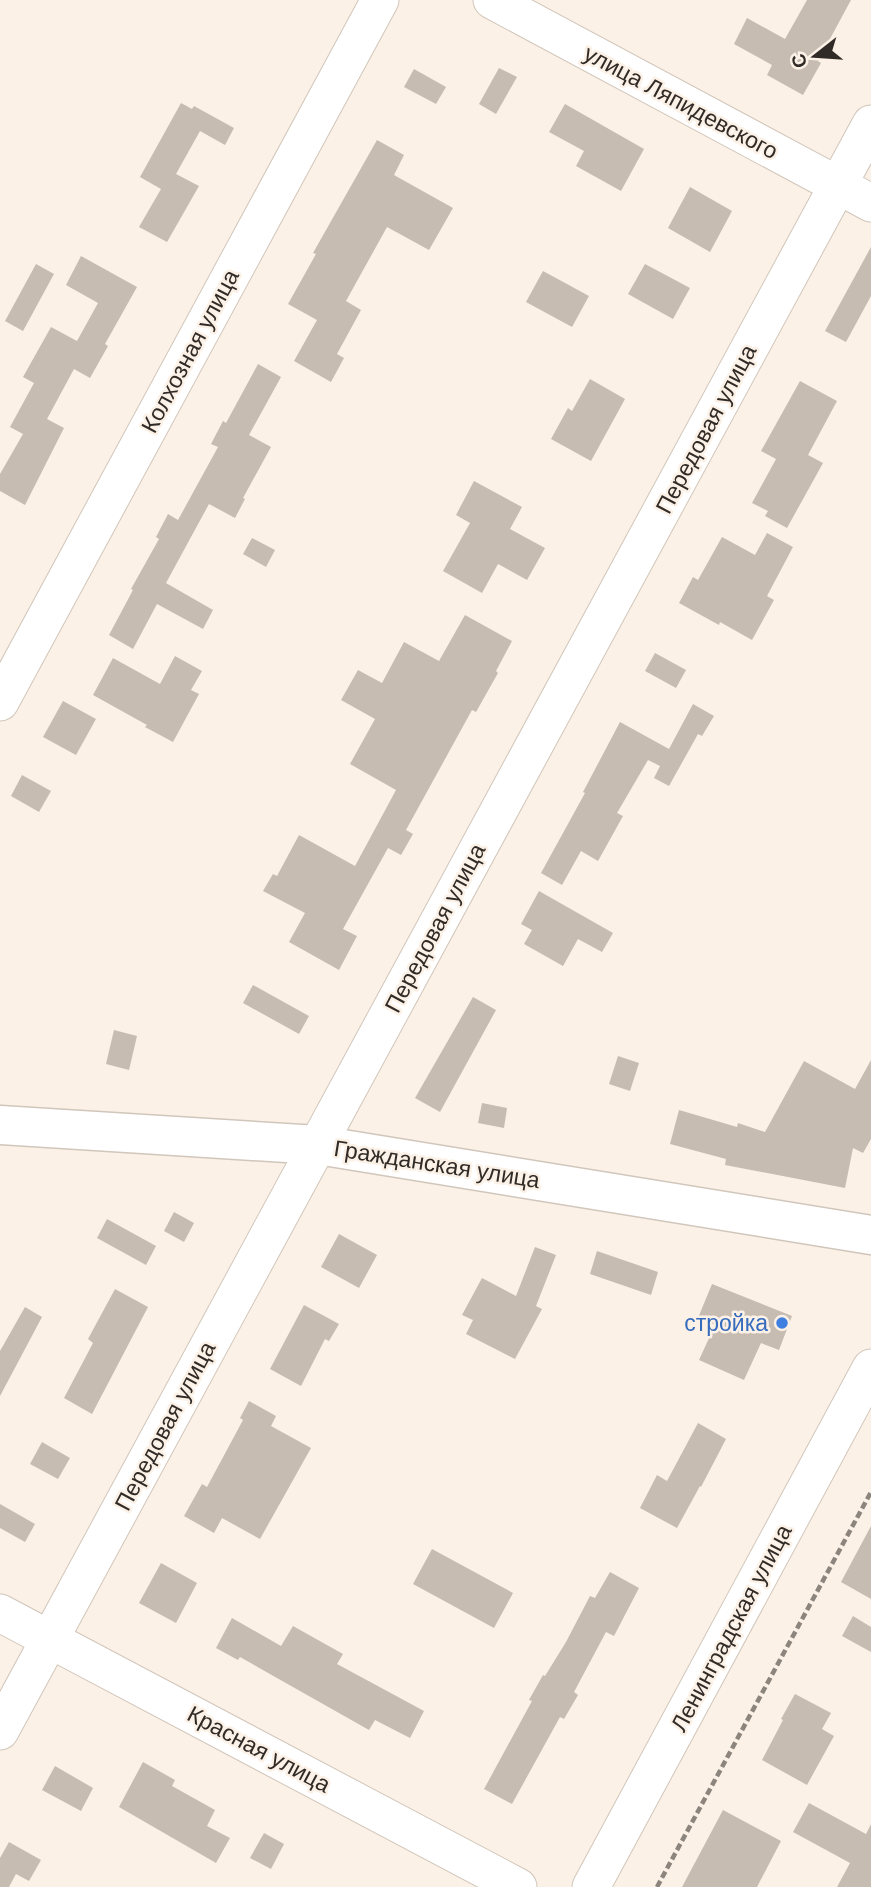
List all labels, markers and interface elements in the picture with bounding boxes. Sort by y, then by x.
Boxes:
north arrow [780,21,850,91]
street label: улица Ляпидевского [580,40,782,164]
text: С [787,51,811,70]
street label: Колхозная улица [136,265,244,437]
street label: Передовая улица [651,340,762,518]
street label: Передовая улица [380,839,491,1017]
street label: Гражданская улица [332,1135,542,1193]
place label: стройка [684,1310,768,1336]
marker: стройка [774,1315,790,1331]
street label: Передовая улица [110,1337,221,1515]
street label: Ленинградская улица [665,1520,797,1736]
street label: Красная улица [183,1700,335,1798]

